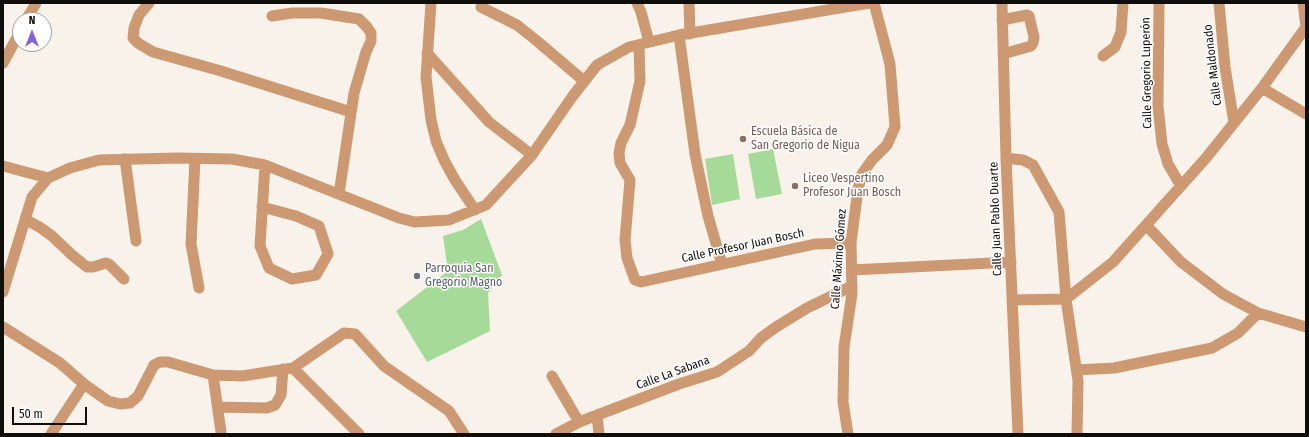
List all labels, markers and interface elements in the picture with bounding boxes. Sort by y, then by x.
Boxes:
north arrow [12,12,52,52]
text: N [29,14,35,27]
street label: Calle Gregorio Luperón [1139,17,1155,129]
street label: Calle Maldonado [1201,24,1225,106]
place label: Escuela Básica de San Gregorio de Nigua [751,125,860,153]
marker: Escuela Básica de San Gregorio de Nigua [738,134,748,144]
street label: Calle Juan Pablo Duarte [987,162,1005,276]
place label: Liceo Vespertino Profesor Juan Bosch [803,172,901,200]
marker: Liceo Vespertino Profesor Juan Bosch [790,181,800,191]
street label: Calle Máximo Gómez [828,208,850,310]
street label: Calle Profesor Juan Bosch [680,226,806,266]
place label: Parroquia San Gregorio Magno [425,262,502,290]
marker: Parroquia San Gregorio Magno [412,271,422,281]
street label: Calle La Sabana [634,353,712,393]
scale bar [14,399,89,425]
text: 50 m [19,407,43,421]

